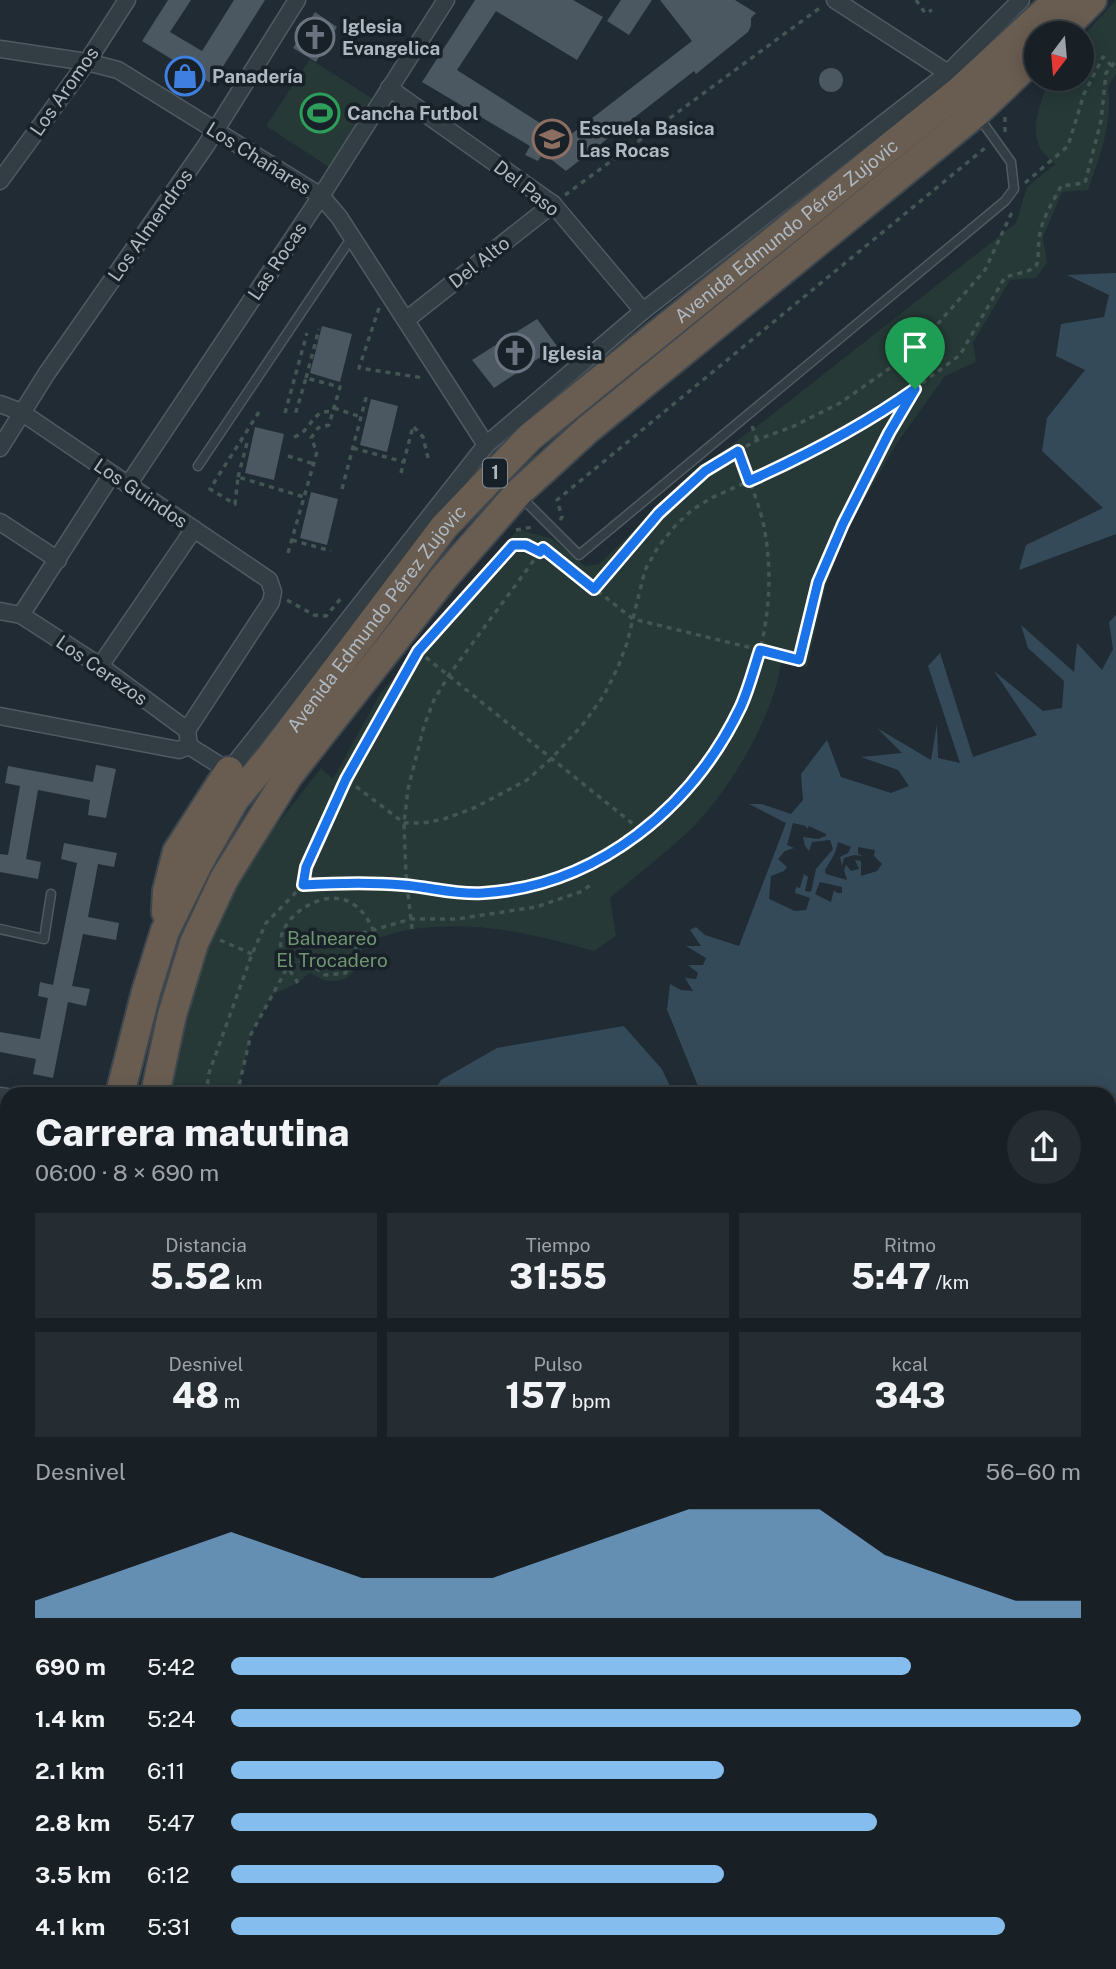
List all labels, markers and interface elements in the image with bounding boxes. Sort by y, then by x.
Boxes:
place label: Iglesia Evangelica [342,15,440,59]
church icon: Iglesia Evangelica [294,16,336,58]
north arrow [1024,21,1094,91]
map controls [1024,21,1094,91]
street label: Los Aromos [25,42,103,140]
shop icon: Panadería [164,55,206,97]
place label: Panadería [212,65,303,87]
sports icon: Cancha Futbol [299,92,341,134]
place label: Cancha Futbol [347,102,478,124]
street label: Los Chañares [203,117,315,199]
place label: Escuela Basica Las Rocas [579,117,715,161]
school or university icon: Escuela Basica Las Rocas [531,118,573,160]
street label: Avenida Edmundo Pérez Zujovic [670,134,902,327]
street label: Del Paso [490,156,564,220]
street label: Los Almendros [103,165,197,285]
street label: Las Rocas [243,218,311,304]
street label: Del Alto [444,232,514,292]
pin [885,317,945,389]
icon: arrive [896,328,934,366]
church icon: Iglesia [494,332,536,374]
place label: Iglesia [542,342,602,364]
street label: Los Guindos [90,454,192,532]
road number: 1 [483,458,507,488]
street label: Avenida Edmundo Pérez Zujovic [282,500,470,736]
street label: Los Cerezos [52,630,152,710]
park label: Balneareo El Trocadero [276,927,388,971]
text: Carrera matutina [35,1110,350,1155]
button: share [1007,1110,1081,1184]
text: 06:00 · 8 × 690 m [35,1159,219,1186]
text: Distancia [165,1234,247,1256]
text: Tiempo [525,1234,591,1256]
text: Ritmo [884,1234,936,1256]
text: 5.52 [149,1256,231,1297]
text: 31:55 [509,1256,607,1297]
text: 5:47 [851,1256,931,1297]
text: km [231,1271,263,1293]
text: /km [931,1271,969,1293]
text: Desnivel [168,1353,244,1375]
text: Pulso [533,1353,583,1375]
text: kcal [892,1353,928,1375]
text: 48 [172,1375,219,1416]
text: 157 [505,1375,567,1416]
text: 343 [875,1375,945,1416]
text: m [219,1390,240,1412]
text: bpm [567,1390,611,1412]
text: Desnivel [35,1458,126,1485]
text: 56–60 m [985,1458,1081,1485]
text: 690 m [35,1653,106,1680]
text: 5:42 [147,1653,195,1680]
text: 1.4 km [35,1705,105,1732]
text: 5:24 [147,1705,196,1732]
text: 2.1 km [35,1757,105,1784]
text: 6:11 [147,1757,185,1784]
text: 2.8 km [35,1809,110,1836]
text: 5:47 [147,1809,195,1836]
text: 3.5 km [35,1861,111,1888]
text: 6:12 [147,1861,190,1888]
text: 4.1 km [35,1913,105,1940]
text: 5:31 [147,1913,191,1940]

